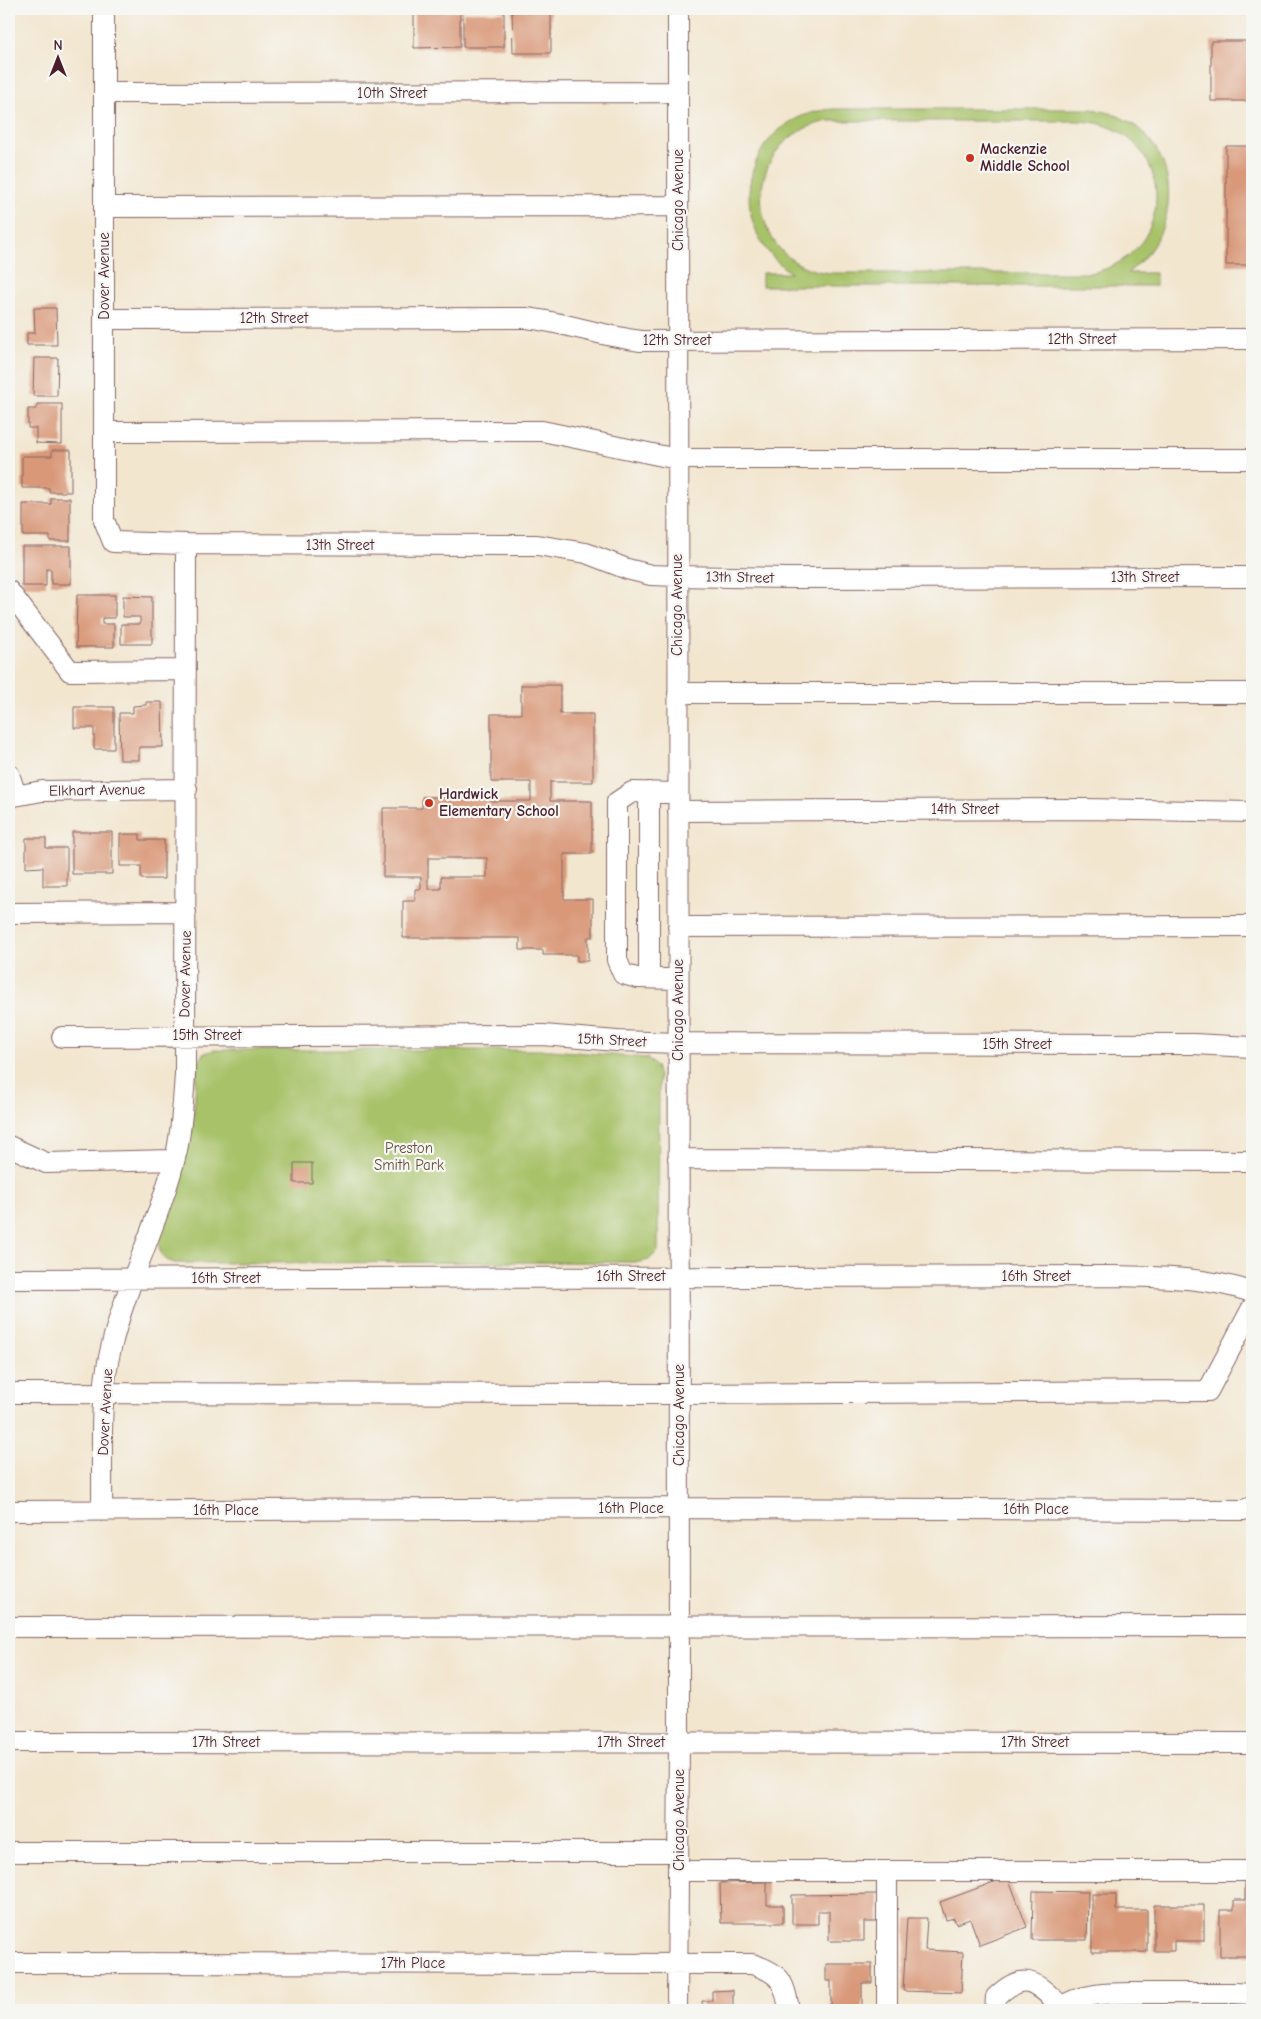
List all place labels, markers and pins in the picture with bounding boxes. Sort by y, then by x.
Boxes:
place label: Mackenzie Middle School [980,140,1070,175]
marker: Mackenzie Middle School [964,152,976,164]
place label: Hardwick Elementary School [439,785,559,820]
marker: Hardwick Elementary School [423,797,435,809]

